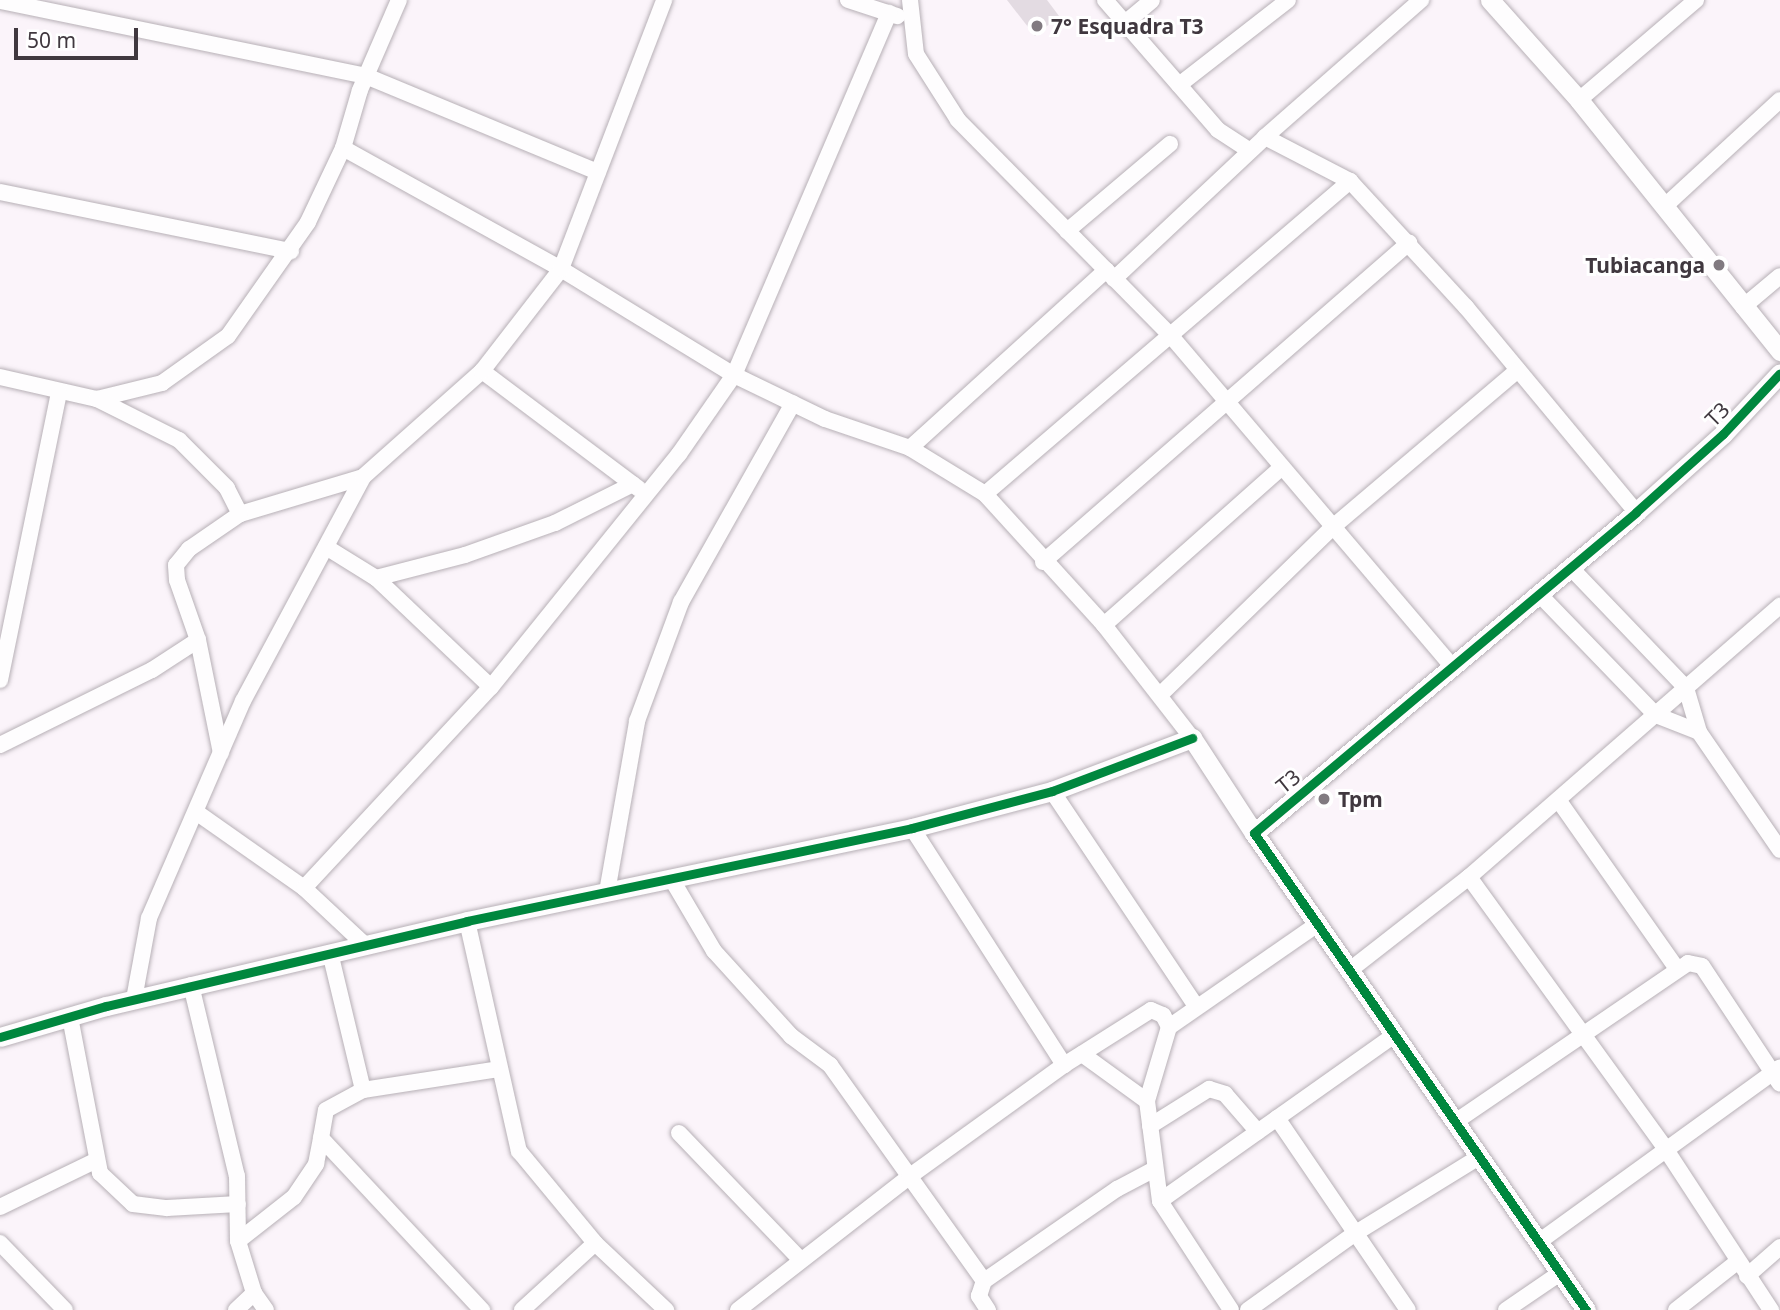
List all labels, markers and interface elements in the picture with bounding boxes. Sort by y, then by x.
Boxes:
place label: 7° Esquadra T3 [1051,13,1204,39]
scale bar [18,14,142,58]
marker: 7° Esquadra T3 [1029,18,1045,34]
text: 50 m [27,26,76,54]
place label: Tubiacanga [1585,252,1705,278]
marker: Tubiacanga [1711,257,1727,273]
street label: T3 [1700,397,1734,431]
street label: T3 [1271,764,1305,798]
place label: Tpm [1338,786,1383,812]
marker: Tpm [1316,791,1332,807]

